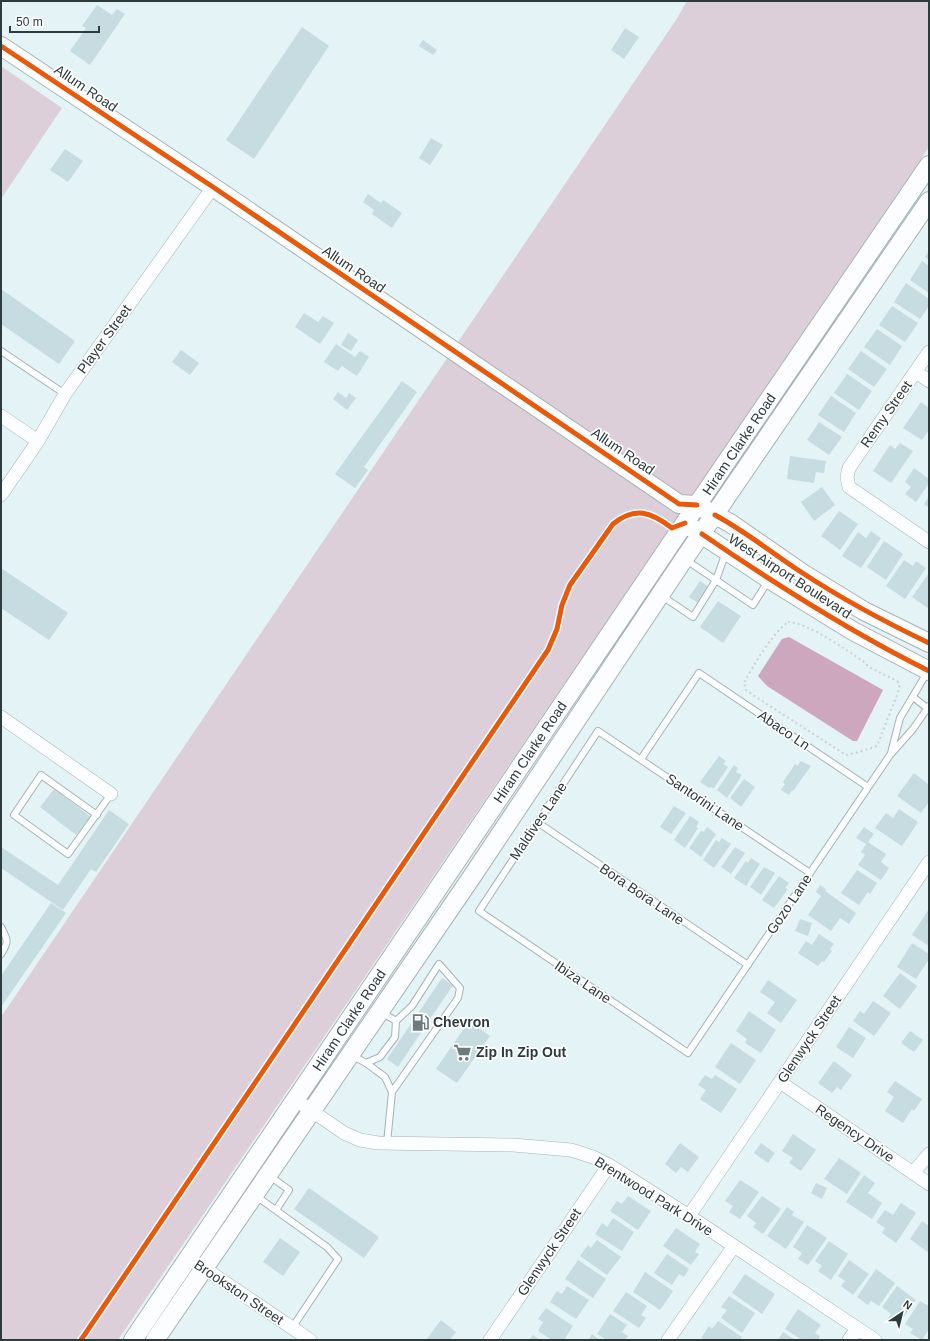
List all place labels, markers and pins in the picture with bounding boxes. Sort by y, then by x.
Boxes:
fuel station icon: Chevron [410,1012,430,1032]
place label: Chevron [433,1014,490,1030]
supermarket icon: Zip In Zip Out [453,1042,473,1062]
place label: Zip In Zip Out [476,1044,567,1060]

